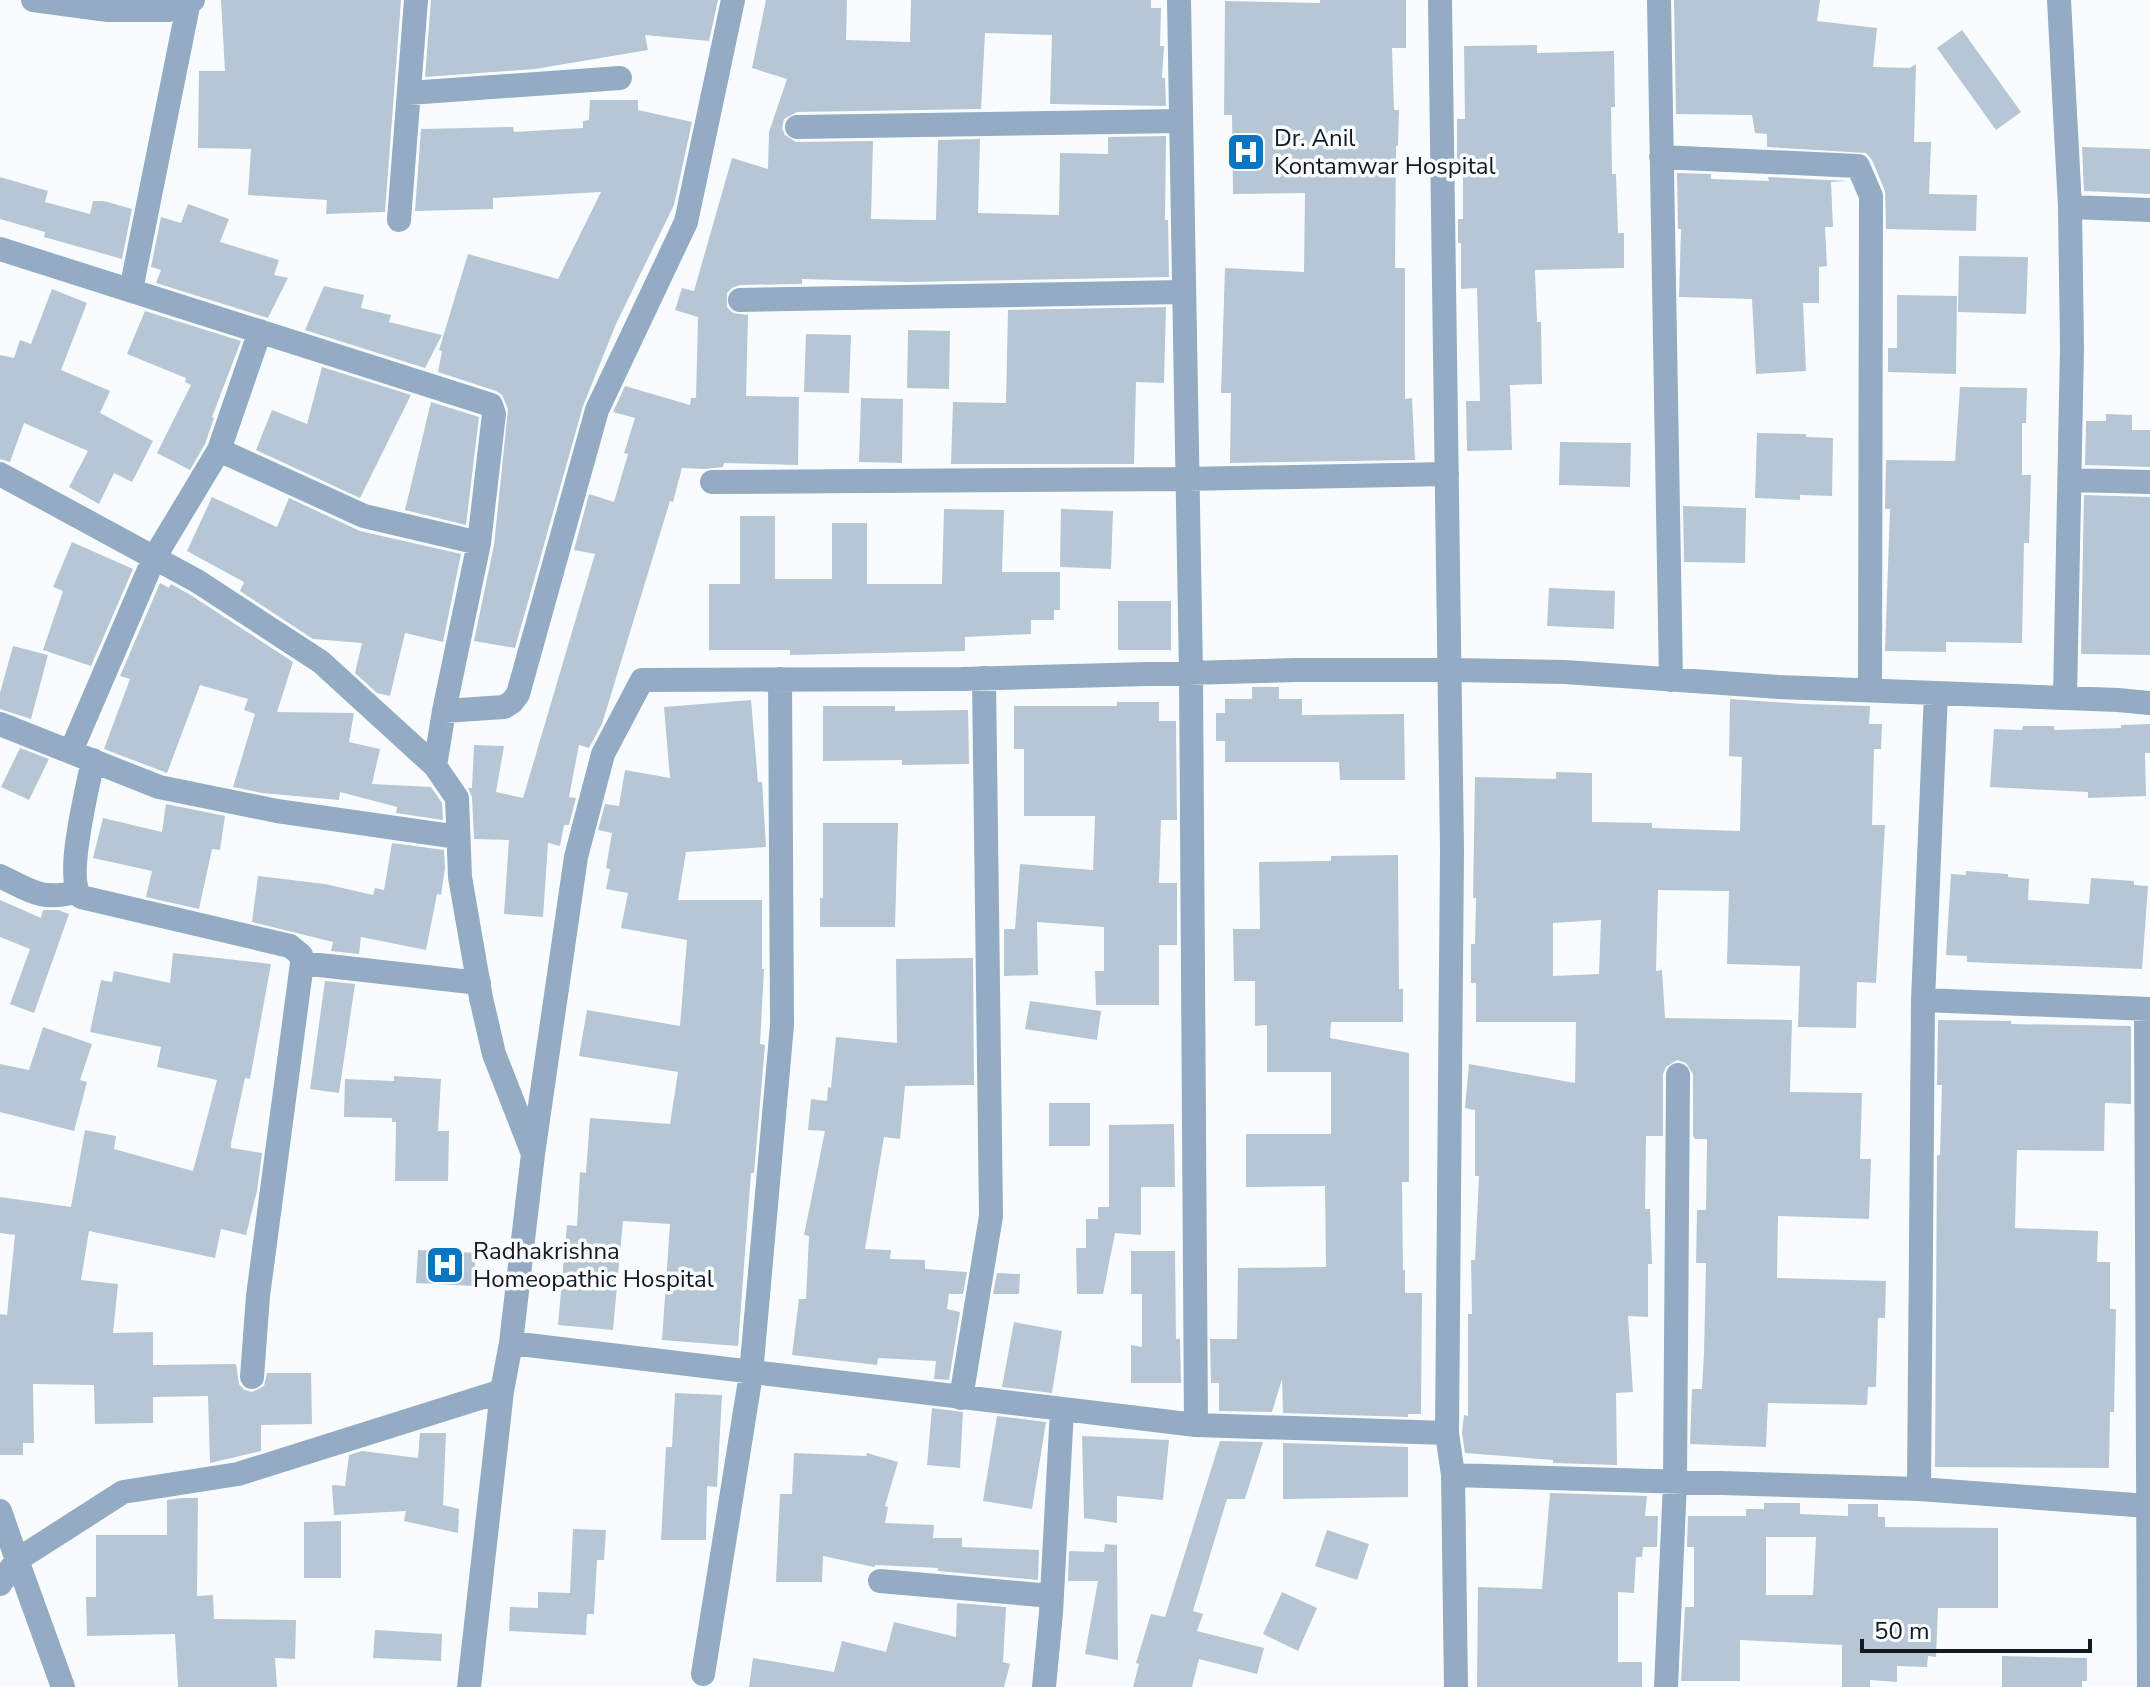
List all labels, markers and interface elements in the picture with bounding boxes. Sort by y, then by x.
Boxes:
place label: Dr. Anil Kontamwar Hospital [1274,122,1496,182]
hospital icon: Dr. Anil Kontamwar Hospital [1225,131,1267,173]
place label: Radhakrishna Homeopathic Hospital [473,1235,714,1295]
hospital icon: Radhakrishna Homeopathic Hospital [424,1244,466,1286]
scale bar [1862,1603,2090,1653]
text: 50 m [1874,1615,1930,1647]

